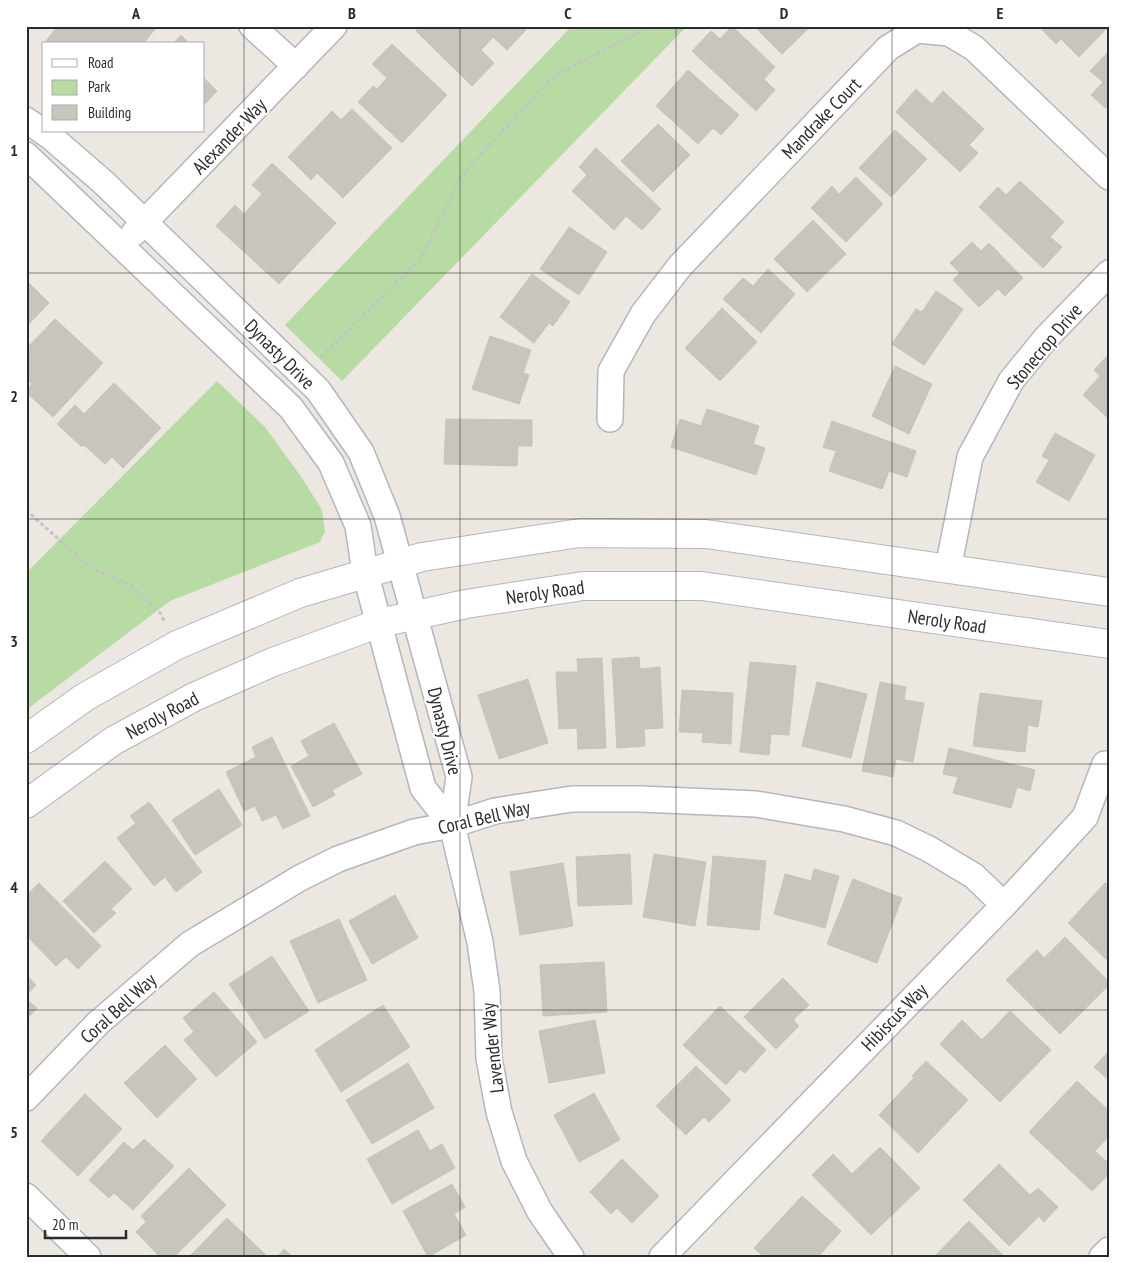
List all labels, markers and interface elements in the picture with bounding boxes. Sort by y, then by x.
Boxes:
text: A [131,3,141,23]
text: B [348,3,356,23]
text: C [564,3,572,23]
text: D [780,3,789,23]
text: E [997,3,1004,23]
legend [42,42,205,132]
text: Road [88,53,114,72]
street label: Mandrake Court [776,72,866,164]
text: Park [88,77,110,96]
street label: Alexander Way [187,92,272,179]
text: Building [88,103,131,122]
text: 1 [10,140,18,160]
street label: Stonecrop Drive [1001,298,1087,394]
street label: Dynasty Drive [240,314,320,394]
text: 2 [10,386,18,406]
street label: Neroly Road [504,575,586,609]
street label: Neroly Road [906,604,988,638]
text: 3 [10,631,18,651]
street label: Dynasty Drive [423,685,468,777]
street label: Neroly Road [122,686,202,744]
street label: Coral Bell Way [436,795,533,839]
text: 4 [10,877,18,897]
street label: Coral Bell Way [75,967,162,1048]
street label: Hibiscus Way [856,977,933,1056]
street label: Lavender Way [475,1001,509,1094]
text: 5 [10,1122,18,1142]
scale bar [45,1208,126,1240]
text: 20 m [52,1215,78,1234]

